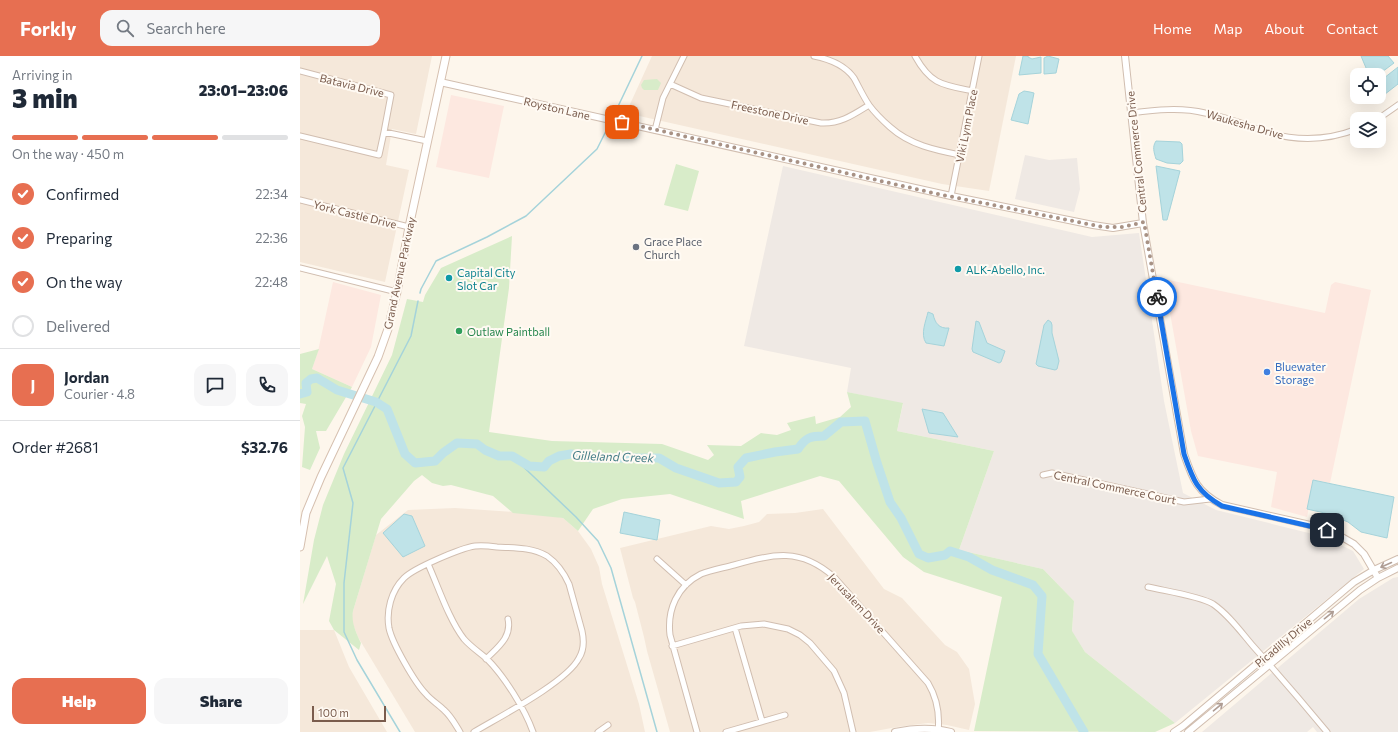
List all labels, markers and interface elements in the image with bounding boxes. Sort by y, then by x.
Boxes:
search box [100,10,380,46]
text: Forkly [20,17,76,40]
icon: search [114,17,136,39]
text: Search here [146,19,226,37]
text: Home [1153,20,1192,37]
text: Map [1214,20,1242,37]
text: About [1264,20,1304,37]
text: Contact [1326,20,1378,37]
text: Arriving in [12,67,72,83]
map controls [1350,68,1386,148]
button: locate [1350,68,1386,104]
street label: Batavia Drive [318,71,386,99]
text: 23:01–23:06 [199,81,288,99]
text: 3 min [12,82,78,113]
street label: Viki Lynn Place [953,88,980,164]
street label: Central Commerce Drive [1123,90,1149,214]
street label: Royston Lane [523,94,592,122]
street label: Freestone Drive [730,97,810,127]
pin [605,105,639,139]
street label: Waukesha Drive [1205,107,1285,141]
icon: bag [611,111,633,133]
button: layers [1350,112,1386,148]
text: On the way · 450 m [12,146,124,162]
icon: check [12,183,34,205]
text: Confirmed [46,185,119,203]
text: 22:34 [255,186,288,202]
street label: York Castle Drive [312,197,398,231]
street label: Grand Avenue Parkway [381,215,417,330]
icon: check [12,227,34,249]
text: Preparing [46,229,112,247]
text: 22:36 [255,230,288,246]
place label: Grace Place Church [644,235,702,261]
marker: Grace Place Church [631,242,641,252]
place label: ALK-Abello, Inc. [966,263,1045,276]
marker: ALK-Abello, Inc. [953,264,963,274]
place label: Capital City Slot Car [457,266,516,292]
icon: check [12,271,34,293]
text: On the way [46,273,123,291]
marker: Capital City Slot Car [444,273,454,283]
text: 22:48 [255,274,288,290]
courier [1137,277,1177,317]
icon: bike [1146,286,1168,308]
text: Delivered [46,317,110,335]
place label: Outlaw Paintball [467,325,550,338]
marker: Outlaw Paintball [454,326,464,336]
place label: Bluewater Storage [1275,360,1326,386]
button: chat [194,364,236,406]
button: phone [246,364,288,406]
marker: Bluewater Storage [1262,367,1272,377]
text: Jordan [64,368,109,386]
text: J [31,376,35,394]
text: Courier · 4.8 [64,386,135,402]
text: Order #2681 [12,438,99,456]
text: $32.76 [241,438,288,456]
water label: Gilleland Creek [572,448,655,464]
street label: Central Commerce Court [1053,468,1178,506]
pin [1310,513,1344,547]
icon: home [1316,519,1338,541]
one-way arrow [1380,562,1392,569]
street label: Jerusalem Drive [825,570,888,636]
one-way arrow [1324,611,1334,620]
street label: Picadilly Drive [1252,614,1314,670]
button: Help [12,678,146,724]
button: Share [154,678,288,724]
one-way arrow [1213,703,1223,712]
scale bar [312,704,386,723]
text: 100 m [318,706,349,719]

